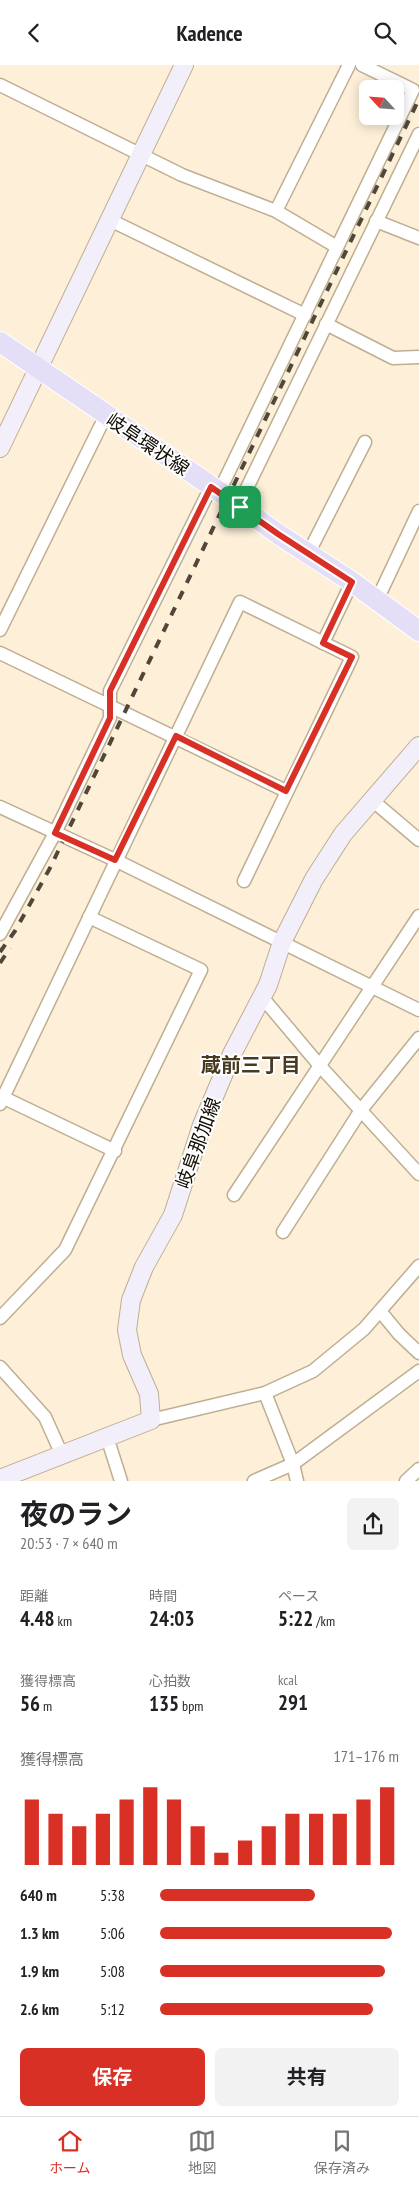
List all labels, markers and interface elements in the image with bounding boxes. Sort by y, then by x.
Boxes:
icon: back [20,19,48,47]
text: Kadence [176,19,243,47]
icon: search [371,19,399,47]
north arrow [359,80,404,125]
map controls [359,80,404,125]
street label: 岐阜環状線 [102,407,194,481]
pin [219,486,261,528]
icon: arrive [226,493,254,521]
district label: 蔵前三丁目 [201,1052,301,1078]
street label: 岐阜那加線 [170,1094,226,1192]
text: 夜のラン [20,1495,132,1532]
button: share [347,1498,399,1550]
text: 20:53 · 7 × 640 m [20,1533,118,1553]
text: 距離 [20,1587,48,1605]
text: 時間 [149,1587,177,1605]
text: ペース [278,1587,319,1605]
text: 4.48 [20,1605,55,1632]
text: 24:03 [149,1605,194,1632]
text: 5:22 [278,1605,313,1632]
text: km [55,1612,72,1630]
text: /km [313,1612,335,1630]
text: kcal [278,1671,297,1689]
text: 獲得標高 [20,1672,76,1690]
text: 心拍数 [149,1672,191,1690]
text: 291 [278,1689,308,1716]
text: 56 [20,1690,40,1717]
text: 135 [149,1690,179,1717]
text: m [40,1697,52,1715]
text: bpm [179,1697,203,1715]
text: 171–176 m [334,1746,399,1766]
text: 獲得標高 [20,1749,84,1769]
text: 640 m [20,1885,57,1905]
text: 5:38 [100,1885,125,1905]
text: 1.3 km [20,1923,59,1943]
text: 5:06 [100,1923,125,1943]
text: 1.9 km [20,1961,59,1981]
text: 5:08 [100,1961,125,1981]
text: 2.6 km [20,1999,59,2019]
text: 5:12 [100,1999,125,2019]
button: 保存 [20,2048,205,2106]
button: 共有 [215,2048,399,2106]
tab: ホーム [49,2127,90,2177]
tab: 地図 [188,2127,216,2177]
tab: 保存済み [314,2127,370,2177]

